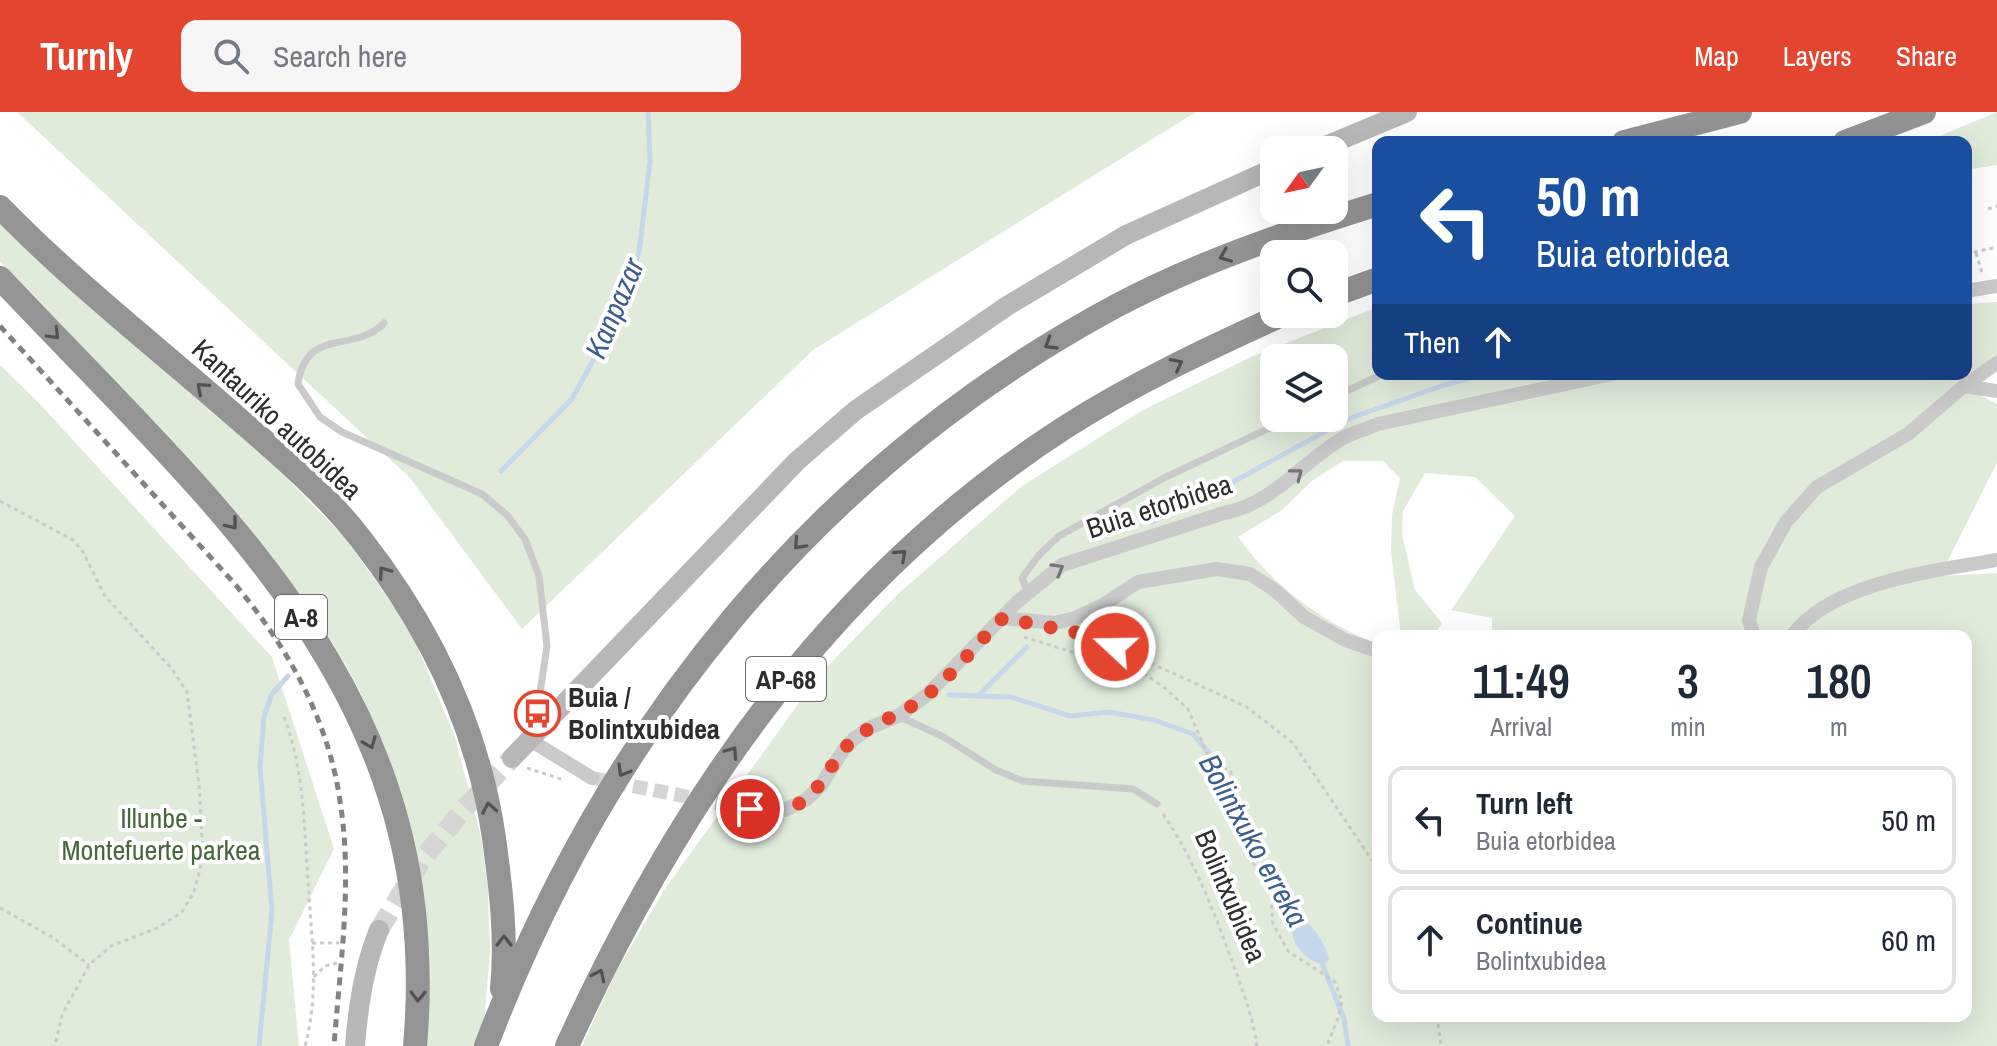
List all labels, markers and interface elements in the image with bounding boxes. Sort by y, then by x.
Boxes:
search box [181,20,741,92]
text: Turnly [40,31,133,82]
icon: search [209,34,253,78]
text: Search here [273,36,407,76]
text: Map [1694,37,1739,75]
text: Layers [1783,37,1852,75]
text: Share [1896,37,1957,75]
north arrow [1260,136,1348,224]
map controls [1260,136,1348,432]
text: 50 m [1536,158,1641,233]
icon: left [1404,168,1508,272]
text: Buia etorbidea [1536,230,1730,278]
button: search [1260,240,1348,328]
one-way arrow [1219,247,1233,263]
water label: Kanpazar [575,251,653,364]
icon: ahead [1476,320,1520,364]
text: Then [1404,322,1460,362]
one-way arrow [45,325,59,339]
street label: Kantauriko autobidea [184,330,370,508]
one-way arrow [1044,334,1059,350]
button: layers [1260,344,1348,432]
one-way arrow [1168,358,1183,374]
one-way arrow [197,383,212,398]
street label: Buia etorbidea [1081,465,1237,547]
one-way arrow [1288,469,1303,483]
one-way arrow [222,515,237,529]
one-way arrow [794,534,808,549]
one-way arrow [892,550,906,565]
one-way arrow [1049,563,1064,579]
one-way arrow [380,566,394,581]
road number: A-8 [275,595,327,639]
position arrow [1073,605,1157,689]
text: 11:49 [1472,648,1570,713]
text: 3 [1677,648,1699,713]
text: 180 [1806,648,1872,713]
road number: AP-68 [746,657,826,701]
place label: Buia / Bolintxubidea [568,678,720,748]
bus stop icon: Buia / Bolintxubidea [513,689,561,737]
text: Arrival [1490,709,1552,744]
text: min [1670,709,1706,744]
text: m [1830,709,1848,744]
one-way arrow [360,735,376,749]
one-way arrow [722,746,737,760]
water label: Bolintxuko erreka [1190,747,1318,933]
one-way arrow [617,762,633,777]
pin [716,775,784,843]
text: Turn left [1476,783,1573,823]
icon: arrive [728,787,772,831]
icon: left [1408,798,1452,842]
park label: Illunbe - Montefuerte parkea [61,799,261,869]
text: 50 m [1881,800,1936,840]
one-way arrow [481,801,498,815]
text: Buia etorbidea [1476,823,1616,858]
street label: Bolintxubidea [1186,824,1276,968]
text: Continue [1476,903,1583,943]
icon: ahead [1408,918,1452,962]
text: 60 m [1881,920,1936,960]
one-way arrow [495,934,513,947]
text: Bolintxubidea [1476,943,1606,978]
one-way arrow [589,969,605,984]
one-way arrow [409,990,427,1003]

